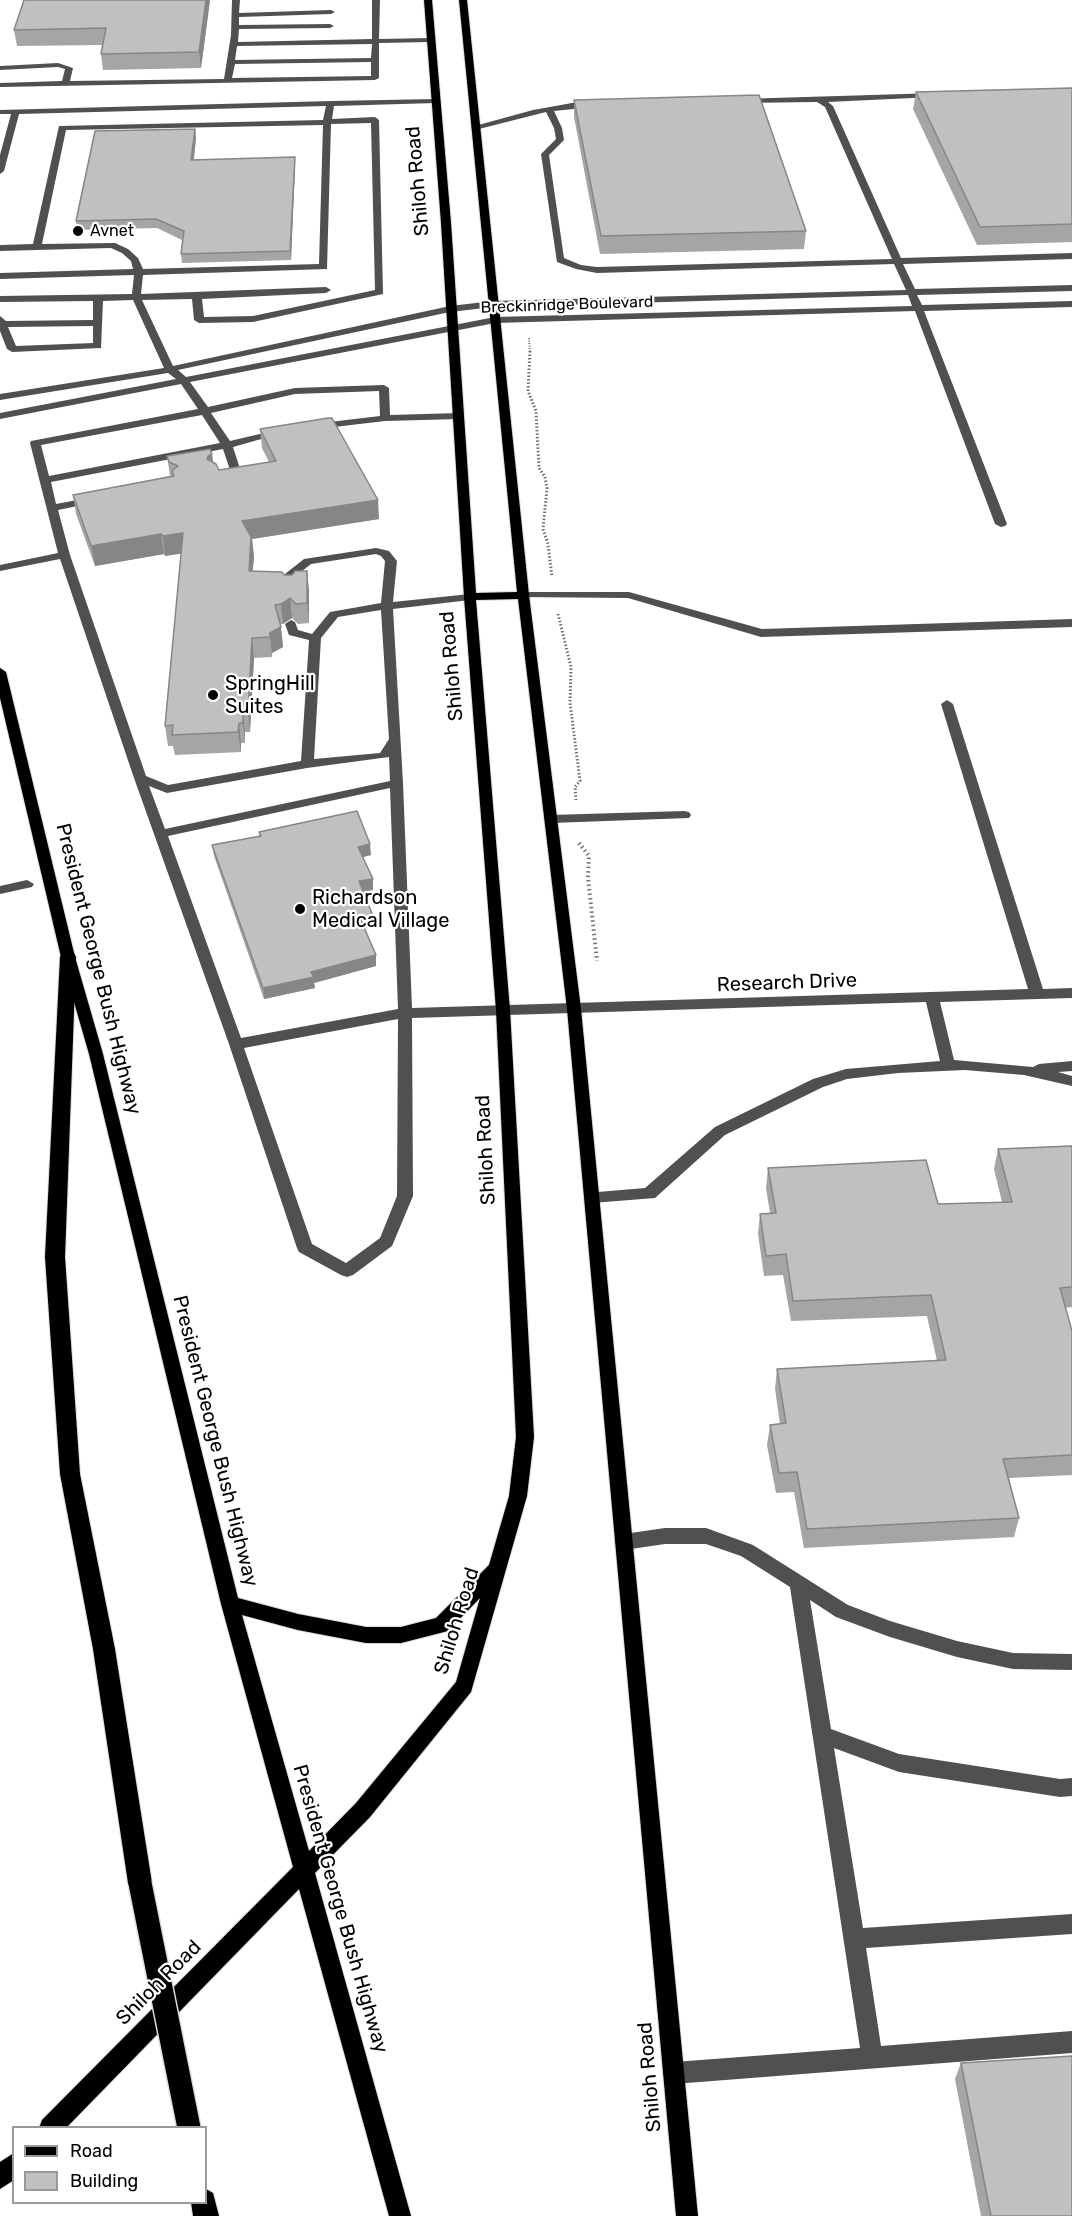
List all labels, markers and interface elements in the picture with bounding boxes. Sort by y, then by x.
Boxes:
street label: Shiloh Road [401,125,435,237]
place label: Avnet [90,221,134,241]
marker: Avnet [71,224,85,238]
street label: Breckinridge Boulevard [480,292,654,318]
street label: Shiloh Road [435,610,469,722]
place label: SpringHill Suites [225,672,315,719]
marker: SpringHill Suites [206,688,220,702]
street label: President George Bush Highway [50,821,146,1117]
place label: Richardson Medical Village [312,886,449,933]
marker: Richardson Medical Village [293,902,307,916]
street label: Research Drive [716,969,858,997]
street label: Shiloh Road [471,1094,501,1206]
street label: President George Bush Highway [167,1293,263,1589]
street label: Shiloh Road [429,1565,485,1677]
street label: President George Bush Highway [287,1762,393,2056]
street label: Shiloh Road [112,1936,206,2030]
street label: Shiloh Road [633,2021,667,2133]
legend [12,2126,207,2204]
text: Road [70,2140,113,2162]
text: Building [70,2170,138,2192]

